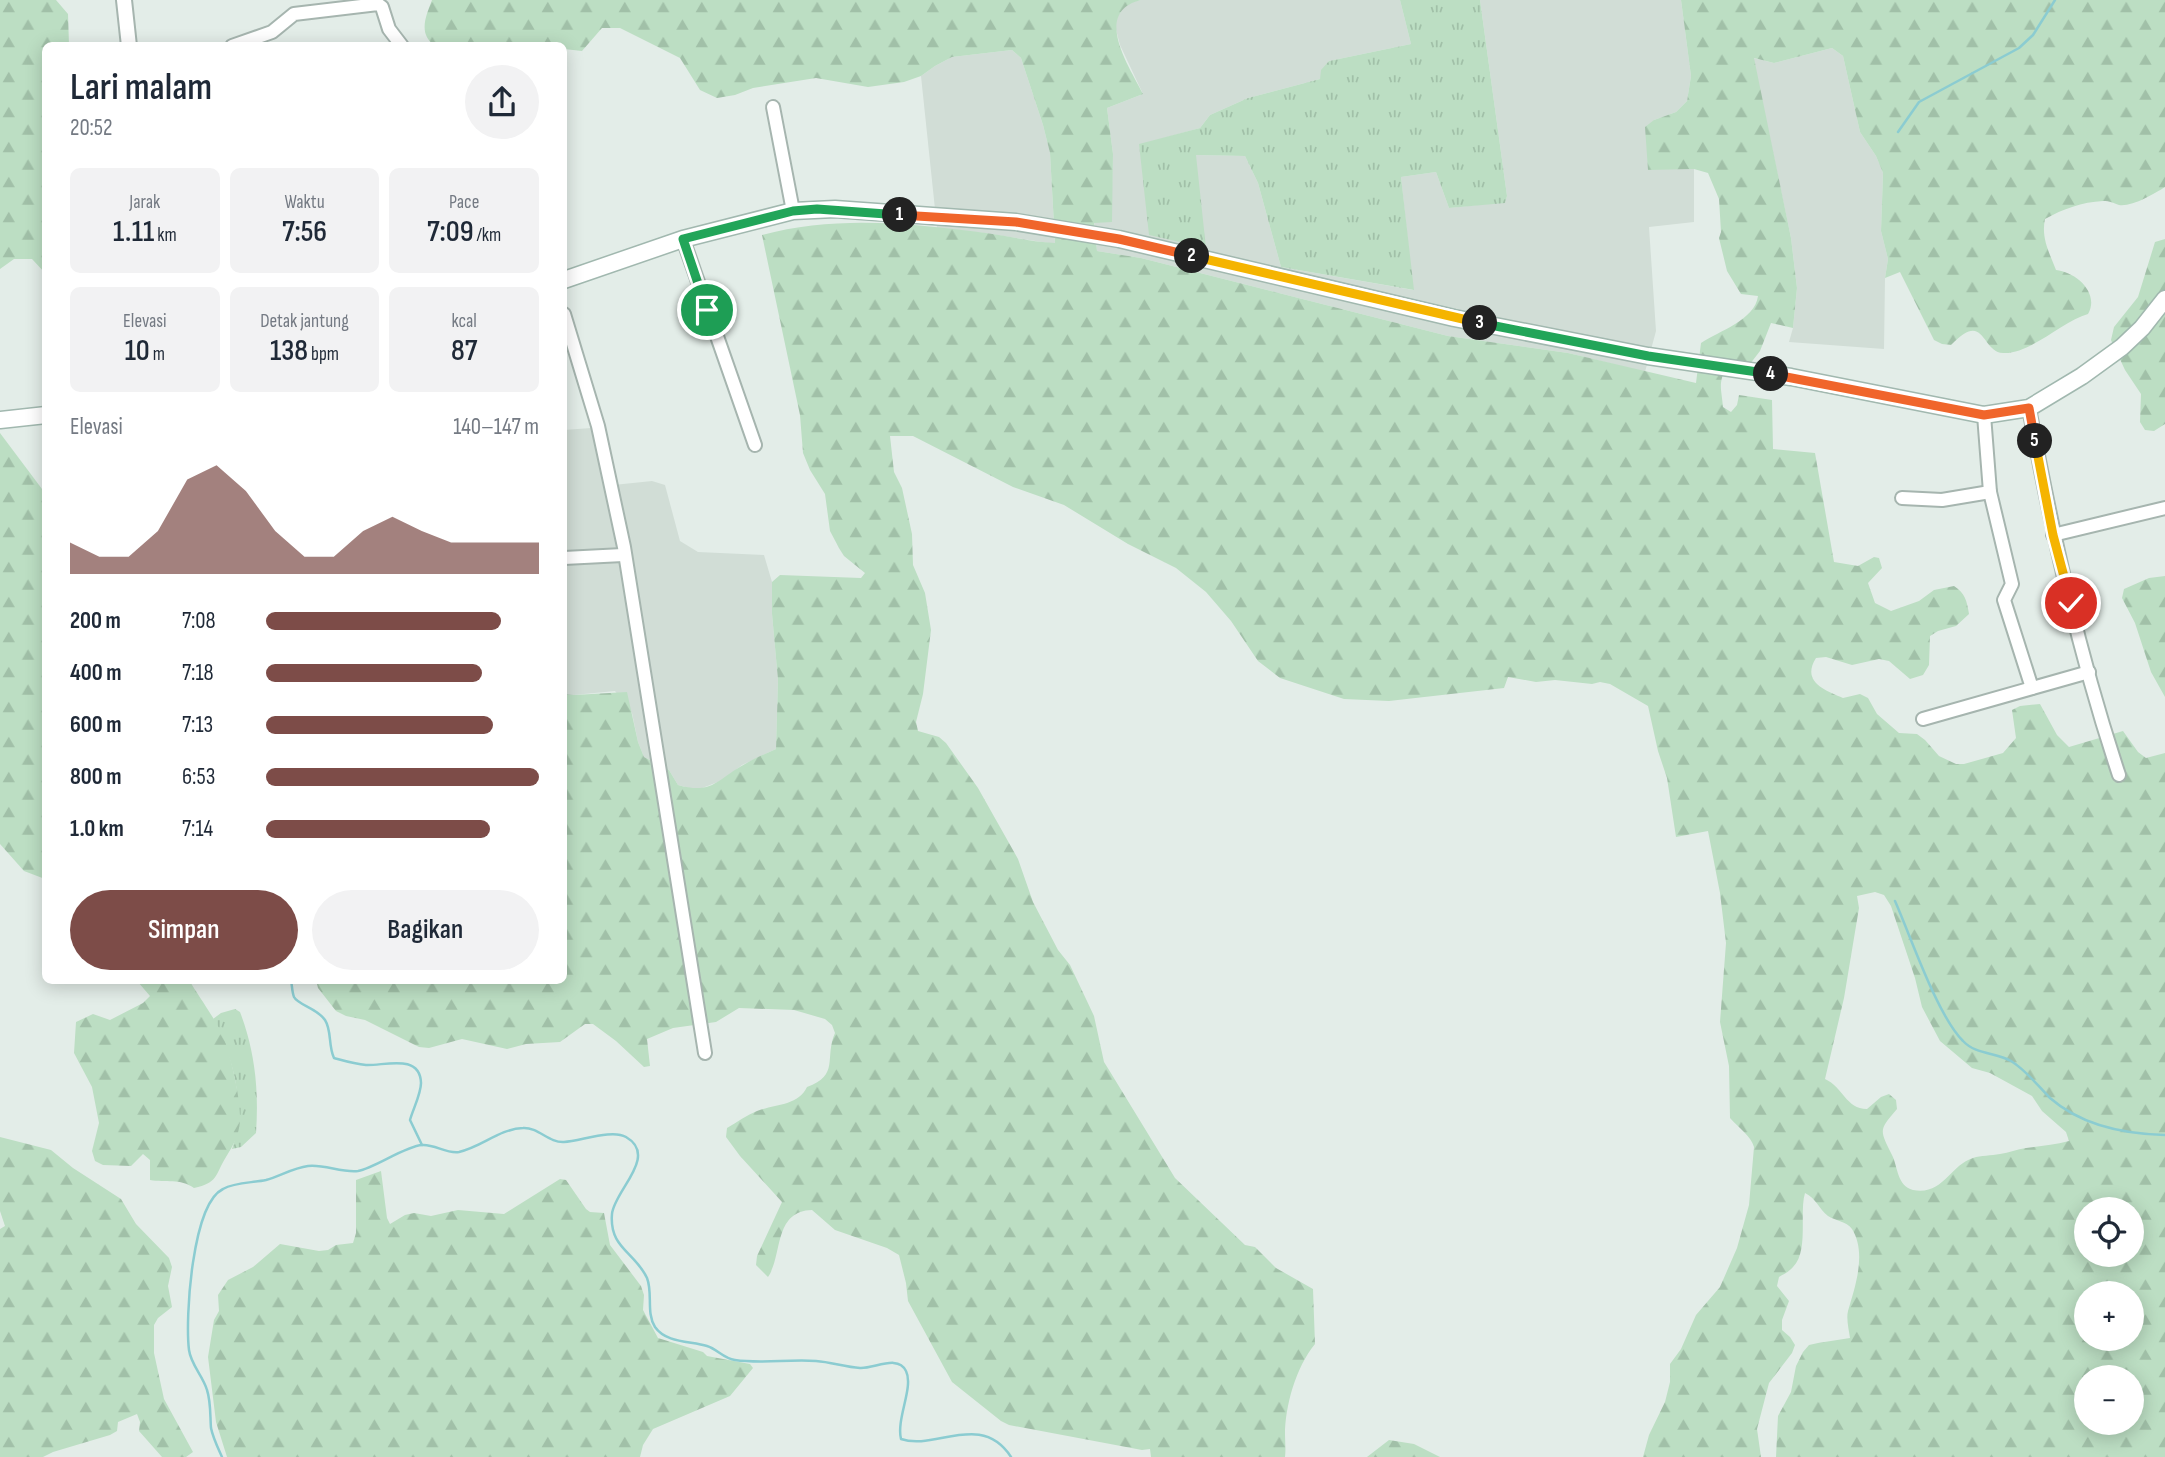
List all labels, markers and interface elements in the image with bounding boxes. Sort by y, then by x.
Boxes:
text: Lari malam [70,65,212,110]
button: share [465,65,539,139]
text: 20:52 [70,114,113,142]
text: Jarak [129,191,160,214]
text: Waktu [284,191,325,214]
text: Pace [449,191,479,214]
pin: 1 [883,198,918,232]
text: 1 [896,203,903,226]
text: 1.11 [113,214,154,250]
text: 7:56 [282,214,327,250]
text: 7:09 [427,214,474,250]
text: km [154,224,177,247]
text: /km [474,224,501,247]
pin: 2 [1174,238,1210,274]
text: 2 [1187,244,1196,267]
pin [677,280,737,340]
icon: arrive [688,291,726,329]
pin: 3 [1462,306,1498,340]
text: Elevasi [123,310,167,333]
text: Detak jantung [260,310,349,333]
text: kcal [452,310,477,333]
text: 3 [1475,311,1484,334]
text: 10 [125,333,150,369]
text: 138 [270,333,308,369]
text: 87 [451,333,477,369]
text: m [150,343,165,366]
text: bpm [308,343,339,366]
pin: 4 [1754,356,1788,392]
text: 4 [1766,362,1775,385]
text: Elevasi [70,413,123,441]
text: 140–147 m [453,413,539,441]
pin: 5 [2018,424,2052,458]
text: 5 [2030,429,2039,452]
pin [2041,573,2101,633]
icon: check [2052,584,2090,622]
text: 200 m [70,607,121,635]
text: 7:08 [182,607,216,635]
text: 400 m [70,659,121,687]
text: 7:18 [182,659,214,687]
text: 600 m [70,711,122,739]
text: 7:13 [182,711,213,739]
text: 800 m [70,763,122,791]
text: 6:53 [182,763,215,791]
text: 1.0 km [70,815,124,843]
text: 7:14 [182,815,213,843]
button: Simpan [70,890,298,970]
button: Bagikan [312,890,539,970]
map controls [2074,1197,2144,1435]
button: locate [2074,1197,2144,1267]
button: + [2074,1281,2144,1351]
button: − [2074,1365,2144,1435]

